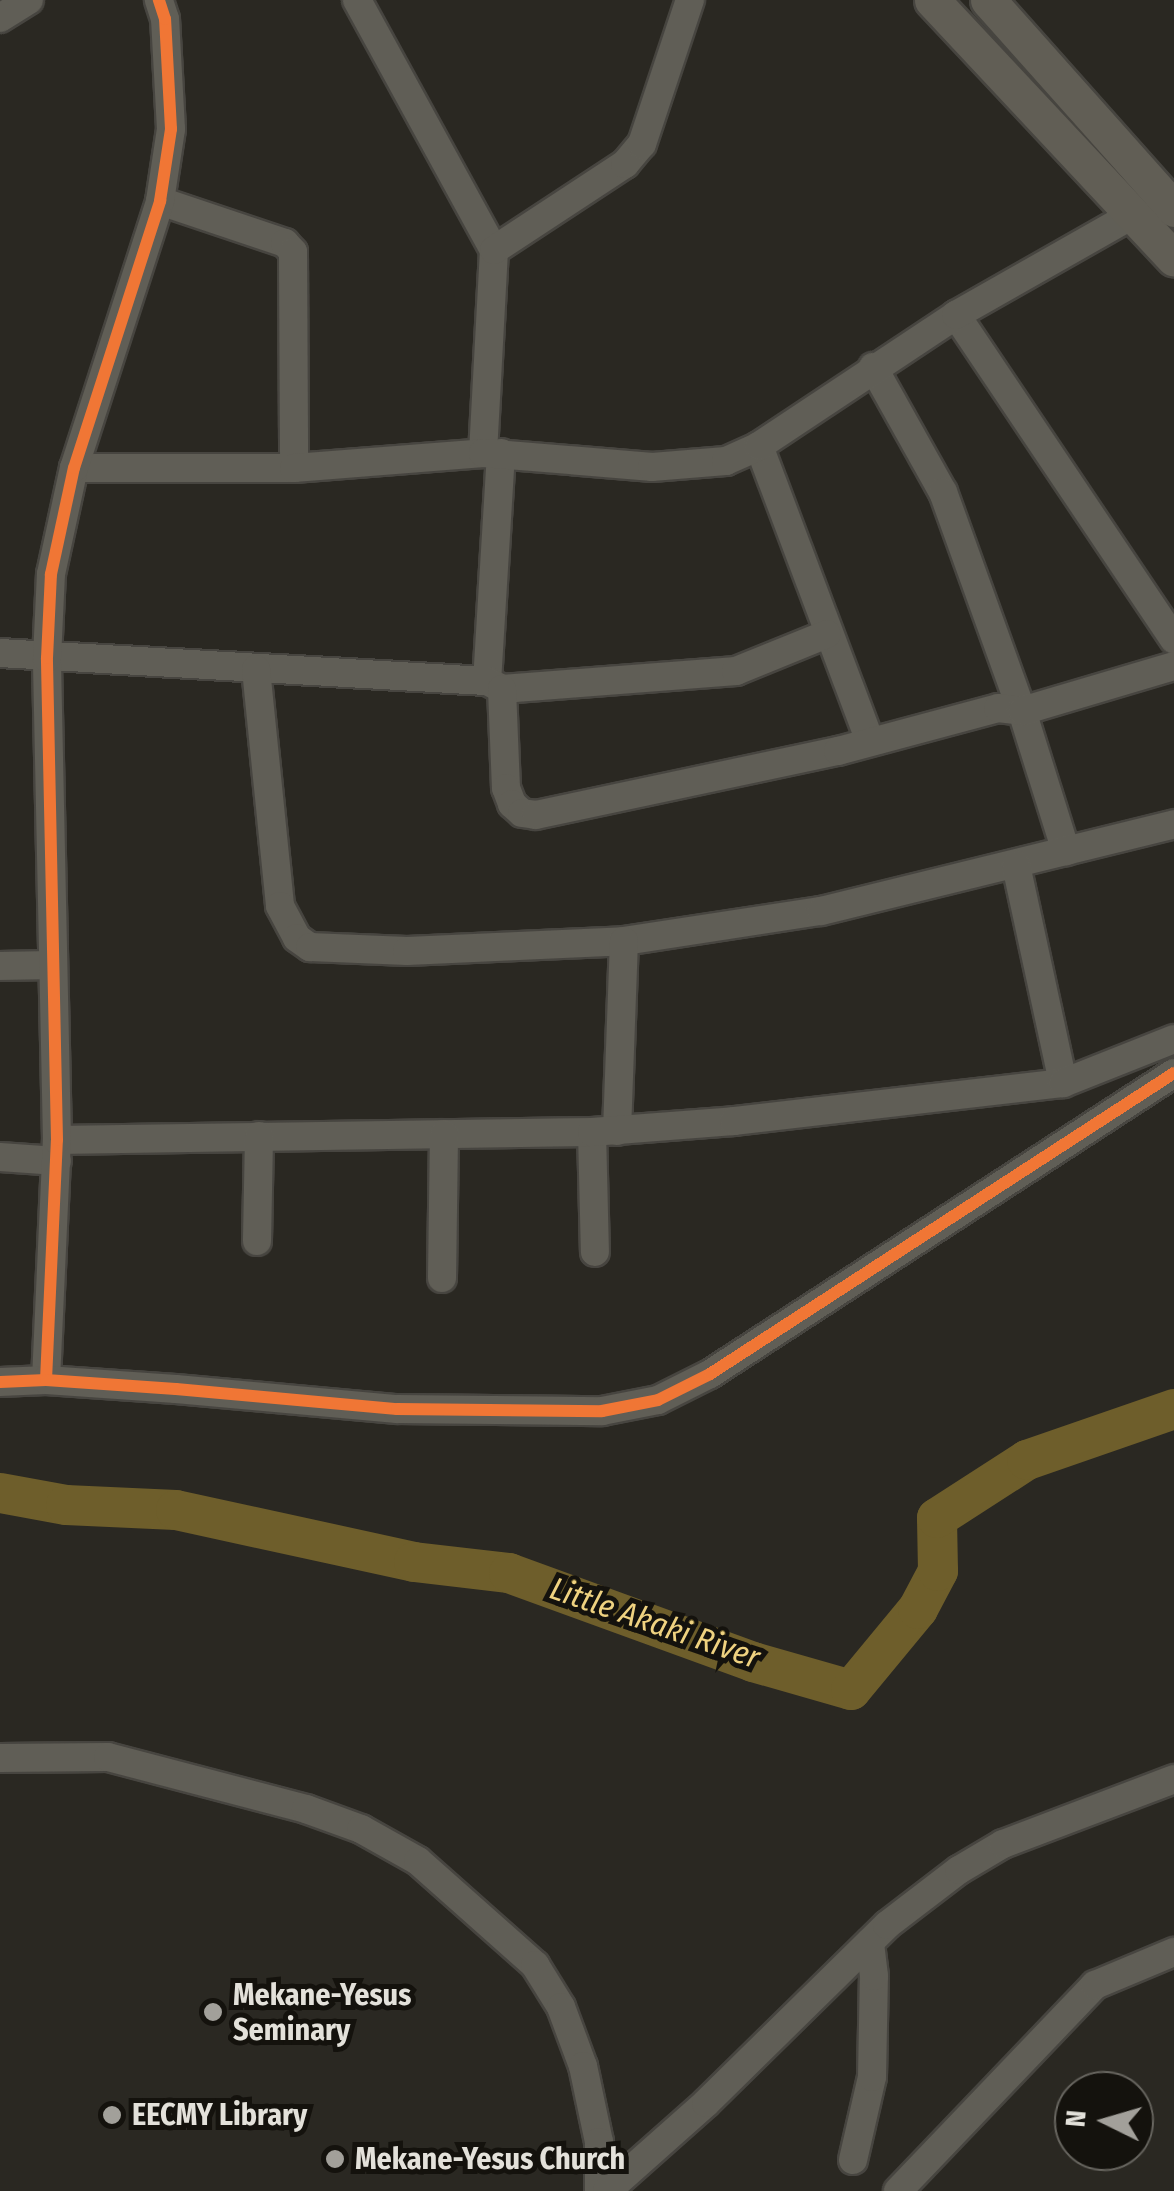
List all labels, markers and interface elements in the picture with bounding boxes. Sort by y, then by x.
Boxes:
water label: Little Akaki River [545,1569,765,1677]
place label: Mekane-Yesus Seminary [233,1977,411,2048]
marker: Mekane-Yesus Seminary [202,2001,224,2023]
north arrow [1054,2071,1154,2171]
place label: EECMY Library [132,2097,307,2133]
marker: EECMY Library [101,2104,123,2126]
text: N [1058,2109,1093,2128]
place label: Mekane-Yesus Church [355,2141,625,2177]
marker: Mekane-Yesus Church [324,2148,346,2170]

